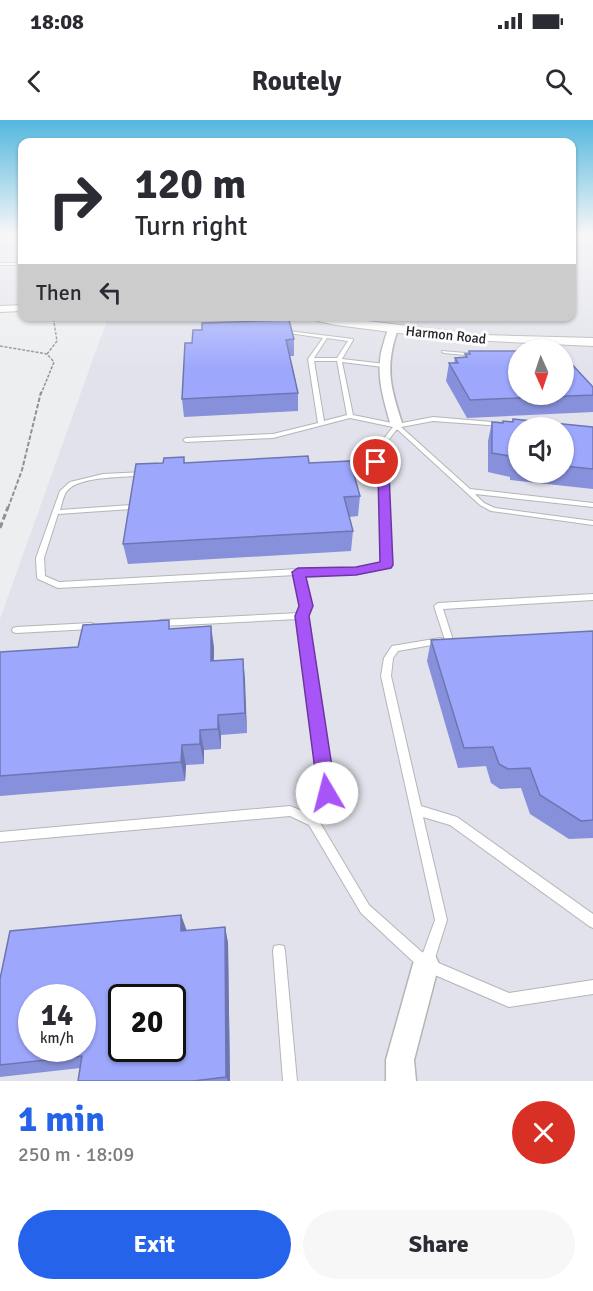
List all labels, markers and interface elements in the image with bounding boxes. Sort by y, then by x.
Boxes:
text: 18:08 [30,8,84,35]
icon: back [18,65,51,98]
text: Routely [252,65,341,98]
icon: search [542,65,575,98]
text: 120 m [135,159,246,210]
icon: right [36,162,114,240]
text: Turn right [135,210,248,243]
icon: left [94,276,127,309]
text: Then [36,279,82,306]
street label: Harmon Road [405,322,487,348]
north arrow [508,339,574,405]
map controls [508,339,574,483]
button: sound [508,417,574,483]
pin [350,436,401,487]
icon: arrive [359,445,392,478]
position arrow [295,761,359,825]
speed limit sign: 20 [108,984,186,1062]
text: 14 [41,997,73,1034]
text: km/h [40,1029,74,1047]
text: 1 min [18,1097,105,1142]
button: close [512,1101,575,1164]
text: 250 m · 18:09 [18,1142,134,1167]
button: Exit [18,1210,291,1279]
button: Share [303,1210,575,1279]

